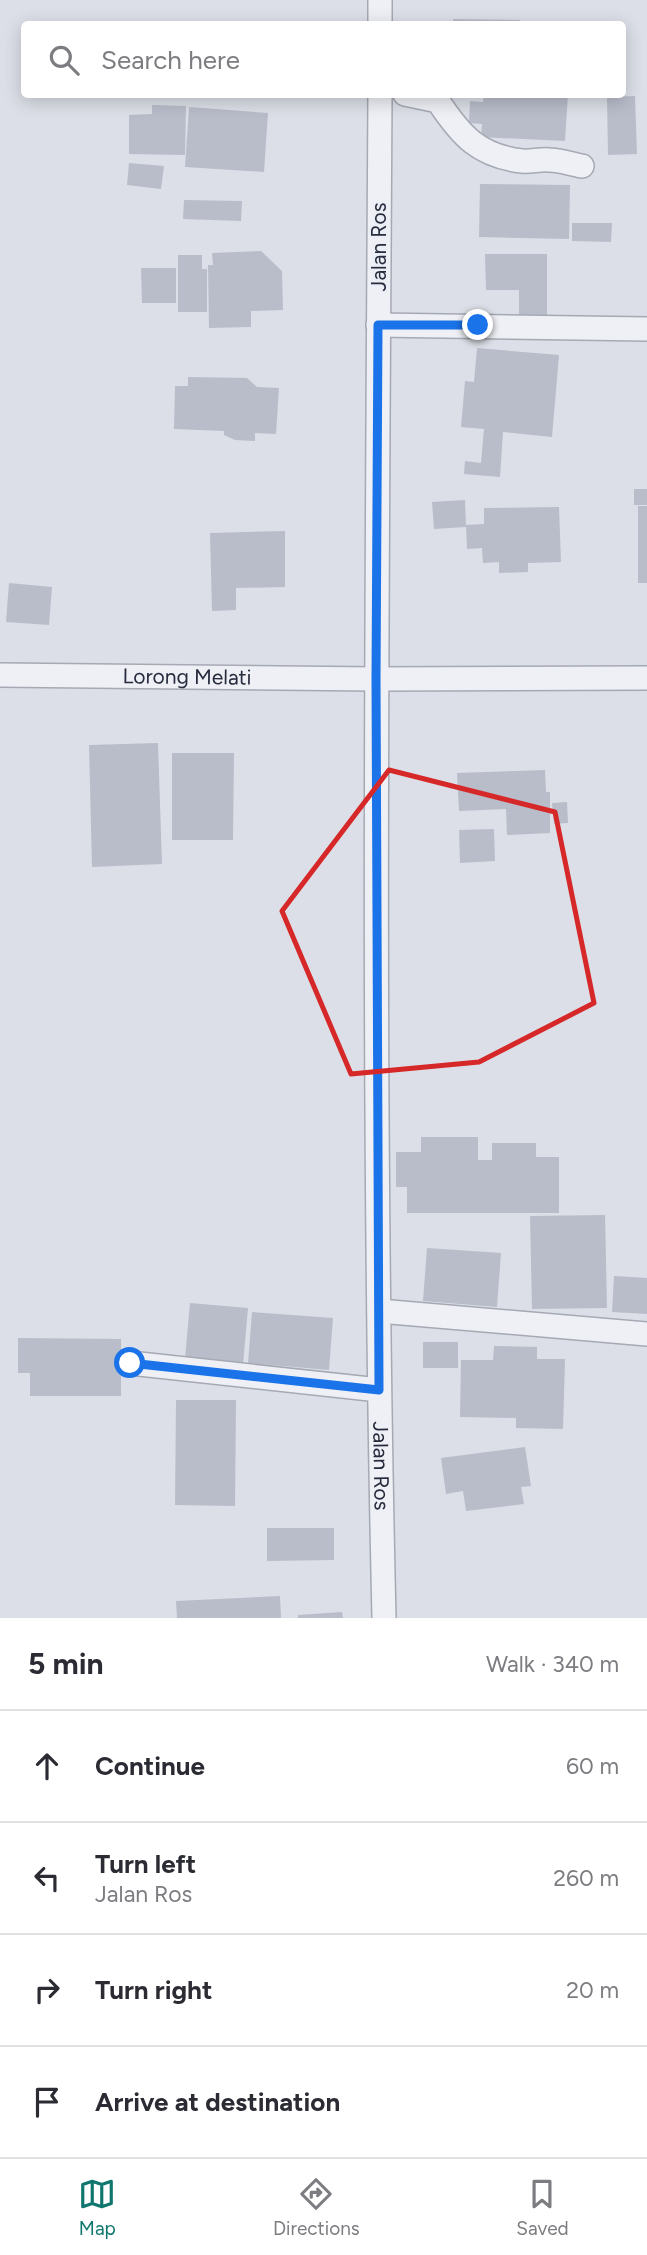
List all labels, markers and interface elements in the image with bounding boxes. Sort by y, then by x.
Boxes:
search box [21,21,626,98]
icon: search [45,41,83,79]
text: Search here [101,44,240,76]
street label: Jalan Ros [366,203,391,291]
route end [462,309,493,340]
street label: Lorong Melati [122,663,252,690]
route start [114,1347,145,1378]
street label: Jalan Ros [368,1421,395,1511]
text: 5 min [28,1645,104,1682]
text: Walk · 340 m [486,1650,619,1678]
icon: ahead [28,1747,66,1785]
text: Continue [95,1750,205,1782]
text: 60 m [566,1752,619,1780]
text: Turn left [95,1848,196,1880]
icon: left [28,1859,66,1897]
text: 260 m [553,1864,619,1892]
text: Jalan Ros [95,1880,192,1908]
icon: right [28,1971,66,2009]
text: Turn right [95,1974,212,2006]
text: 20 m [566,1976,619,2004]
icon: arrive [28,2083,66,2121]
text: Arrive at destination [95,2086,340,2118]
tab: Map [78,2175,116,2240]
tab: Directions [273,2175,360,2240]
tab: Saved [516,2175,569,2240]

